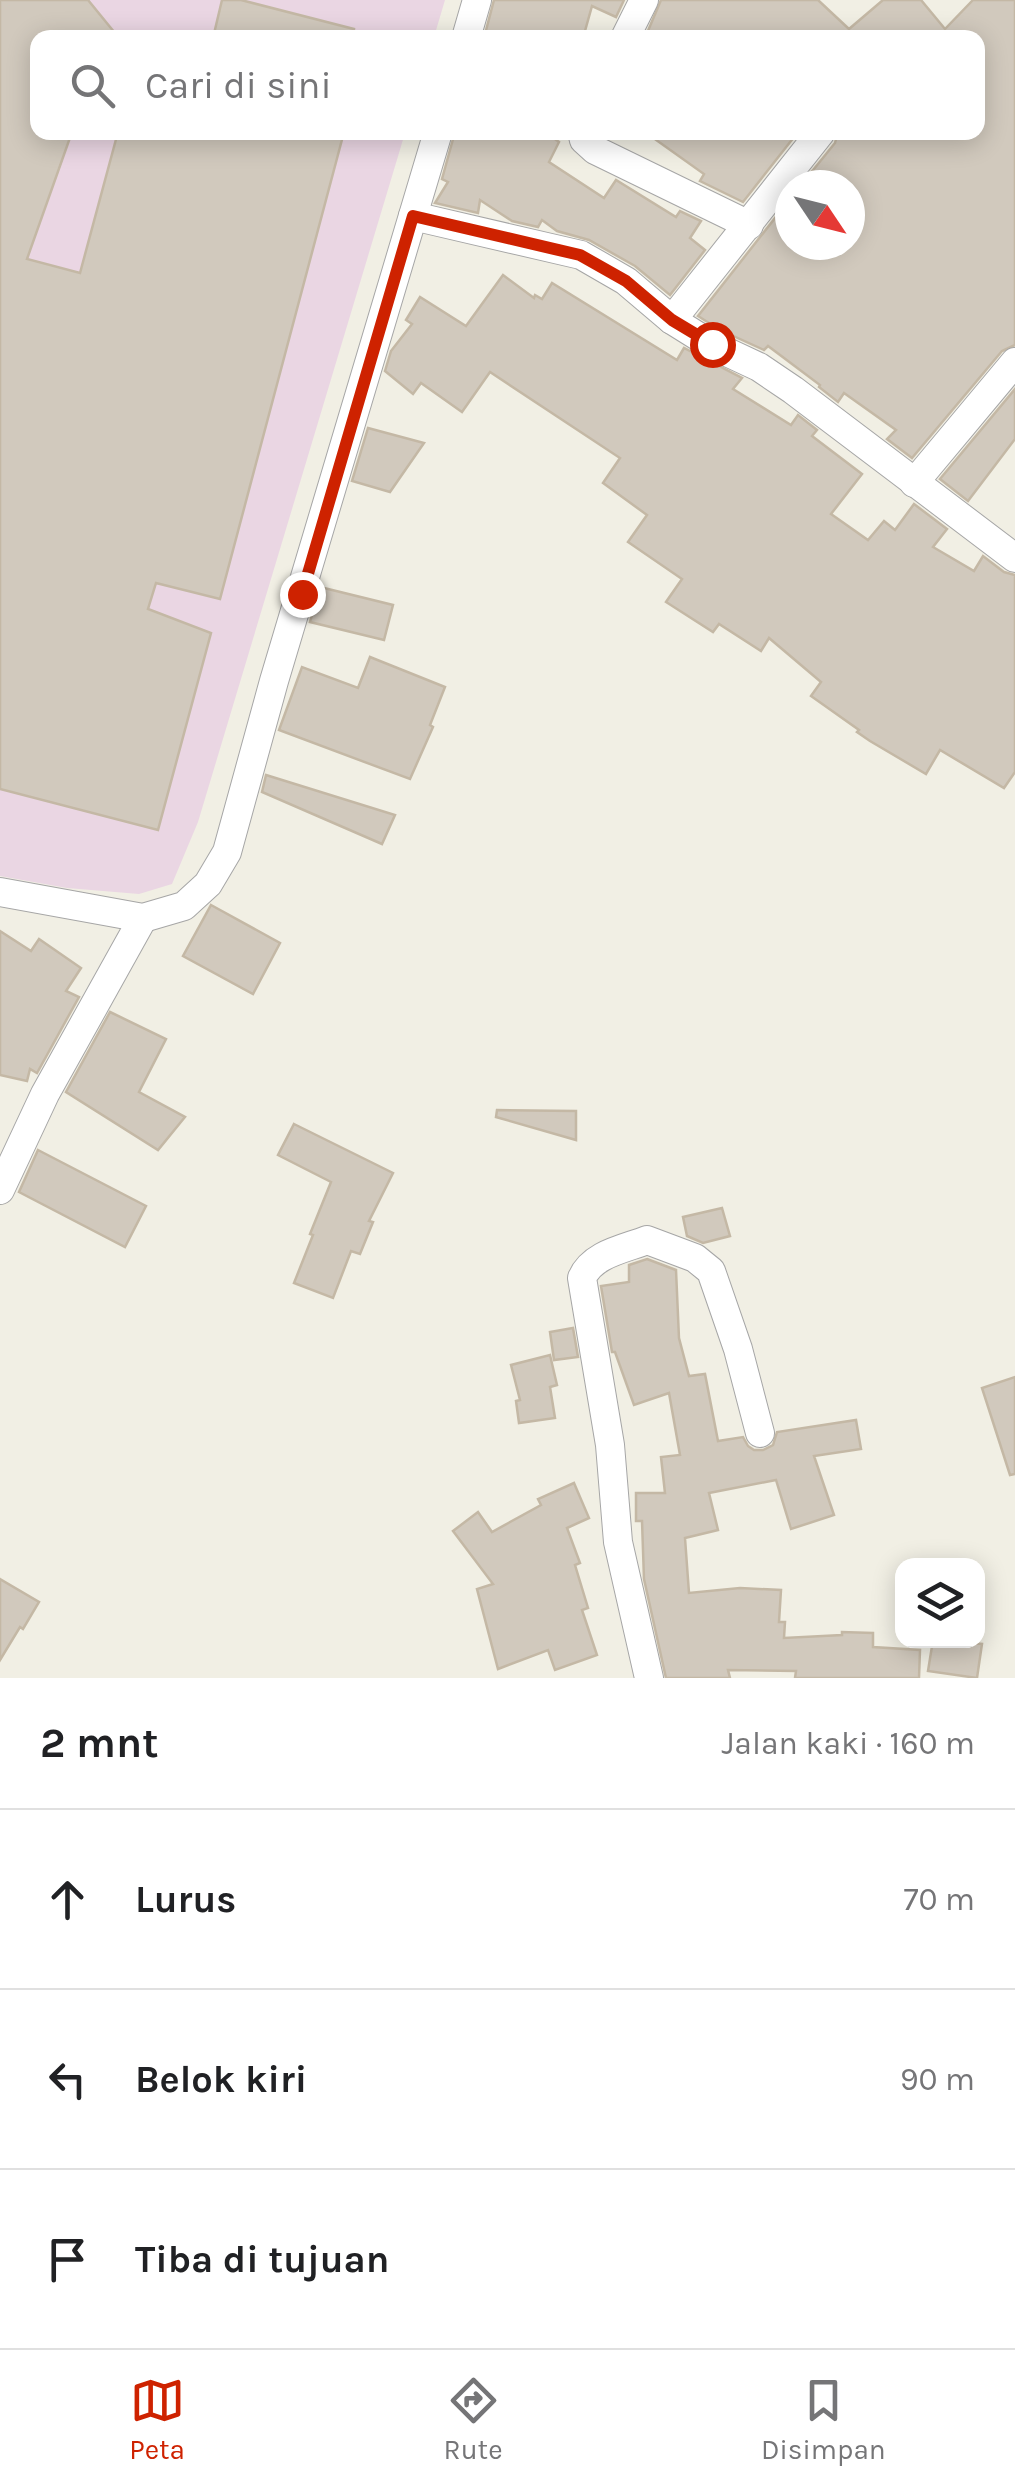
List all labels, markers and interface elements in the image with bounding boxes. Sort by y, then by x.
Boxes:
search box [30,30,985,140]
icon: search [65,58,120,113]
text: Cari di sini [145,63,332,108]
north arrow [775,170,865,260]
route start [690,322,736,368]
route end [280,572,326,618]
map controls [895,1558,985,1648]
button: layers [895,1558,985,1648]
text: 2 mnt [40,1718,159,1768]
text: Jalan kaki · 160 m [721,1725,975,1762]
icon: ahead [40,1872,95,1927]
text: Lurus [135,1877,236,1922]
text: 70 m [903,1881,975,1918]
icon: left [40,2052,95,2107]
text: Belok kiri [135,2057,307,2102]
text: 90 m [900,2061,975,2098]
icon: arrive [40,2232,95,2287]
text: Tiba di tujuan [135,2237,390,2282]
tab: Peta [129,2373,185,2466]
tab: Rute [444,2373,503,2466]
tab: Disimpan [761,2373,886,2466]

